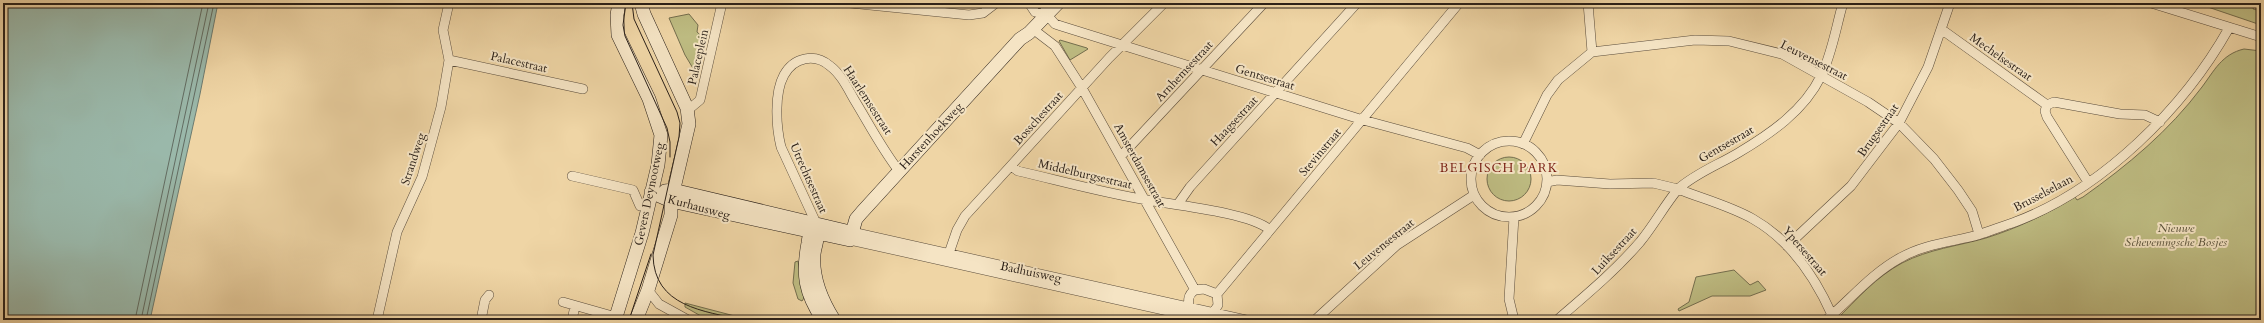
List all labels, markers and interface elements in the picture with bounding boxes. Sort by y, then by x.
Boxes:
street label: Palaceplein [684,27,712,86]
street label: Mechelsestraat [1966,29,2036,85]
street label: Leuvensestraat [1778,36,1851,84]
street label: Arnhemsestraat [1152,37,1216,105]
street label: Palacestraat [489,48,549,76]
street label: Gentsestraat [1233,60,1297,94]
street label: Haarlemsestraat [840,62,896,138]
street label: Bosschestraat [1010,88,1066,148]
street label: Haagsestraat [1207,92,1261,149]
street label: Harstenhoekweg [896,99,966,173]
street label: Brugsestraat [1854,100,1902,160]
street label: Amsterdamsestraat [1110,120,1170,210]
street label: Gentsestraat [1695,122,1757,166]
street label: Stevinstraat [1295,125,1345,179]
street label: Strandweg [397,130,429,187]
street label: Utrechtsestraat [786,140,832,216]
street label: Gevers Deynootweg [630,141,668,247]
street label: Middelburgsestraat [1036,155,1134,193]
district label: BELGISCH PARK [1440,159,1558,177]
street label: Brusselselaan [2010,171,2076,215]
street label: Kurhausweg [666,191,732,223]
street label: Leuvensestraat [1350,215,1418,273]
park label: Nieuwe Scheveningsche Bosjes [2125,220,2227,250]
street label: Ypersestraat [1779,223,1831,279]
street label: Luiksestraat [1588,224,1640,278]
street label: Badhuisweg [999,258,1063,286]

